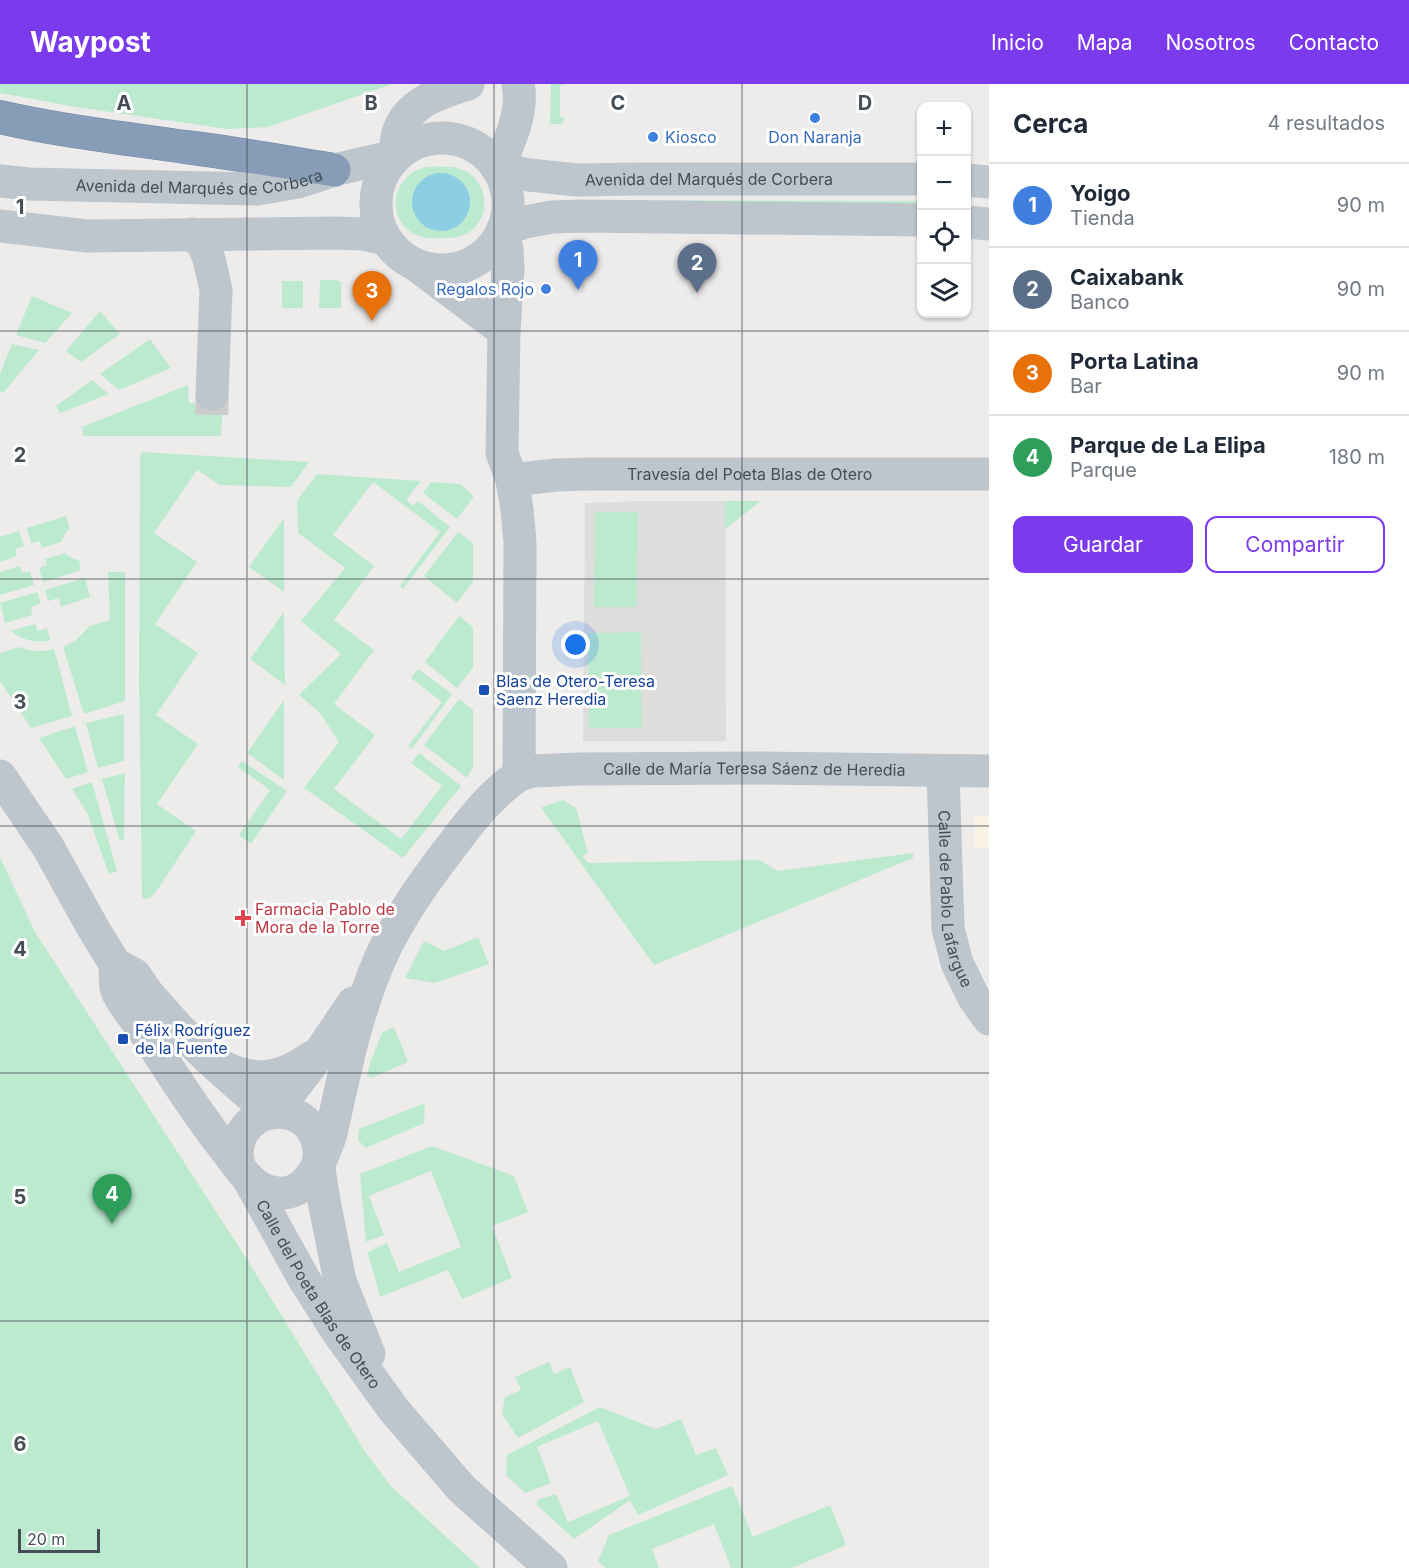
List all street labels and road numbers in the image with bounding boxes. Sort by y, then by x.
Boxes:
street label: Avenida del Marqués de Corbera [76,165,325,199]
street label: Avenida del Marqués de Corbera [585,169,833,190]
street label: Travesía del Poeta Blas de Otero [627,464,872,484]
street label: Calle de María Teresa Sáenz de Heredia [603,758,906,780]
street label: Calle de Pablo Lafargue [934,810,977,991]
street label: Calle del Poeta Blas de Otero [252,1196,385,1393]

